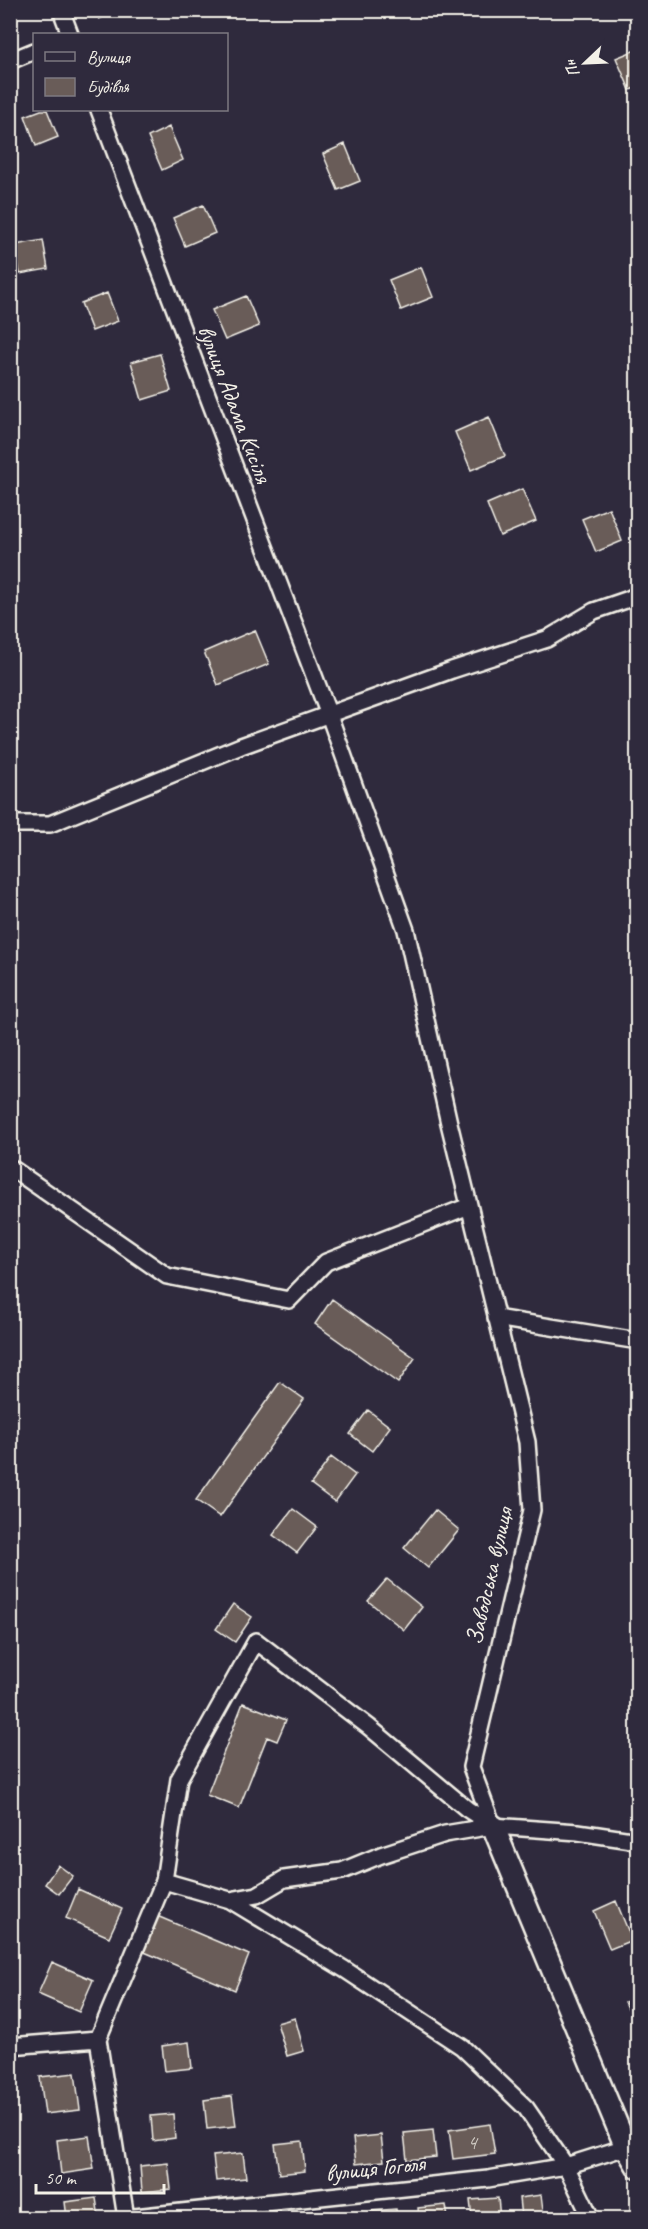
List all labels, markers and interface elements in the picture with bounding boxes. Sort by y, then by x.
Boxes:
legend [33,33,228,111]
north arrow [555,33,615,93]
text: Вулиця [87,46,131,68]
text: Пн [559,56,585,80]
text: Будівля [87,76,130,98]
street label: вулиця Адама Кисіля [191,321,279,489]
street label: Заводська вулиця [459,1503,520,1648]
house number: 4 [467,2129,479,2155]
street label: вулиця Гоголя [324,2148,428,2188]
scale bar [36,2157,164,2195]
text: 50 m [45,2167,78,2189]

